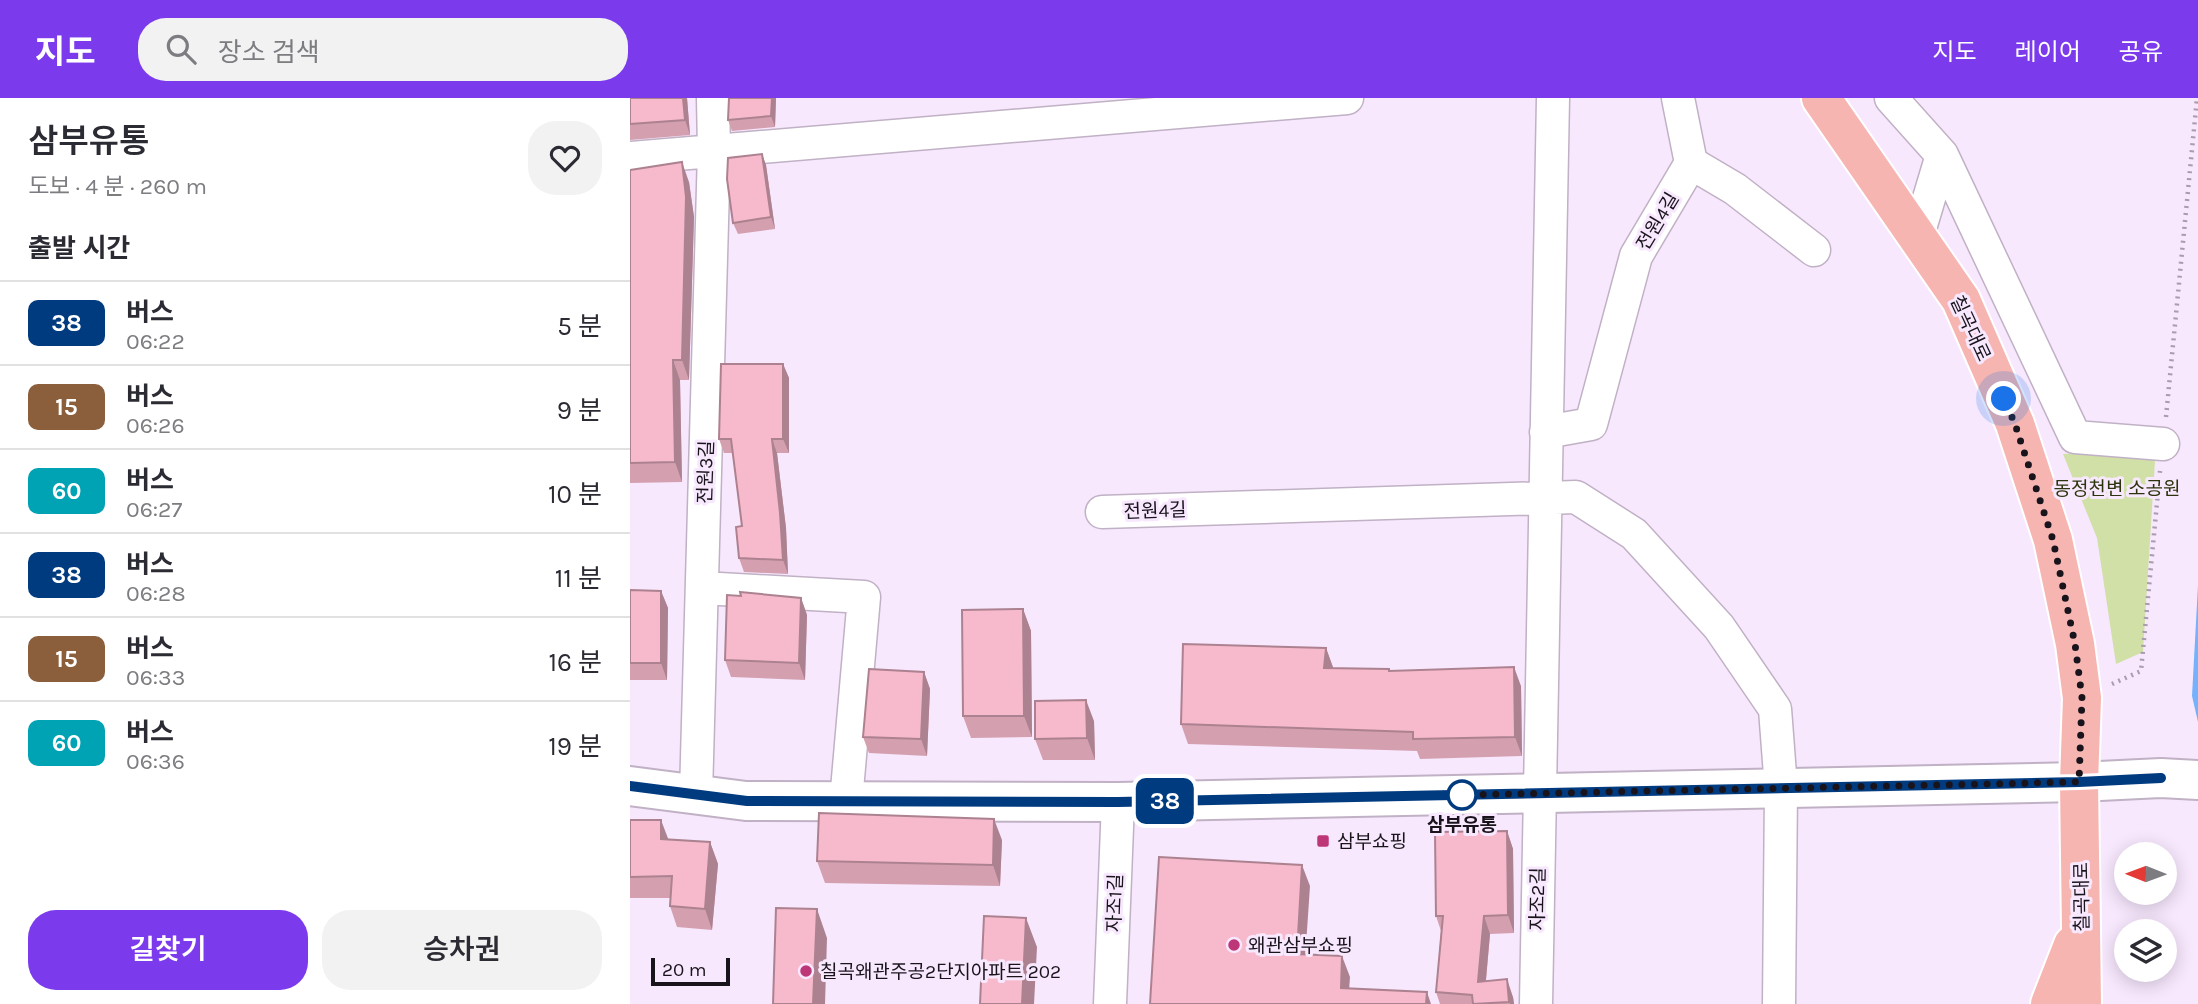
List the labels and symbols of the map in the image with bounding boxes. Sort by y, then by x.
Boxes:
street label: 전원4길 [1632,189,1684,254]
street label: 칠곡대로 [1945,292,1995,365]
your location [1986,381,2021,416]
street label: 전원3길 [694,440,718,504]
park label: 동정천변 소공원 [2054,478,2180,500]
street label: 전원4길 [1123,499,1187,523]
line badge: 38 [1134,778,1196,824]
marker: 삼부유통 [1447,780,1477,810]
place label: 삼부유통 [1427,814,1497,836]
place label: 삼부쇼핑 [1337,831,1407,853]
marker: 삼부쇼핑 [1315,833,1331,849]
north arrow [2114,842,2177,905]
street label: 칠곡대로 [2070,862,2094,932]
street label: 자조2길 [1526,867,1550,931]
street label: 자조1길 [1103,873,1127,933]
place label: 왜관삼부쇼핑 [1248,935,1353,957]
marker: 왜관삼부쇼핑 [1226,937,1242,953]
scale bar [651,955,730,987]
place label: 칠곡왜관주공2단지아파트 202 [820,961,1061,983]
marker: 칠곡왜관주공2단지아파트 202 [798,963,814,979]

